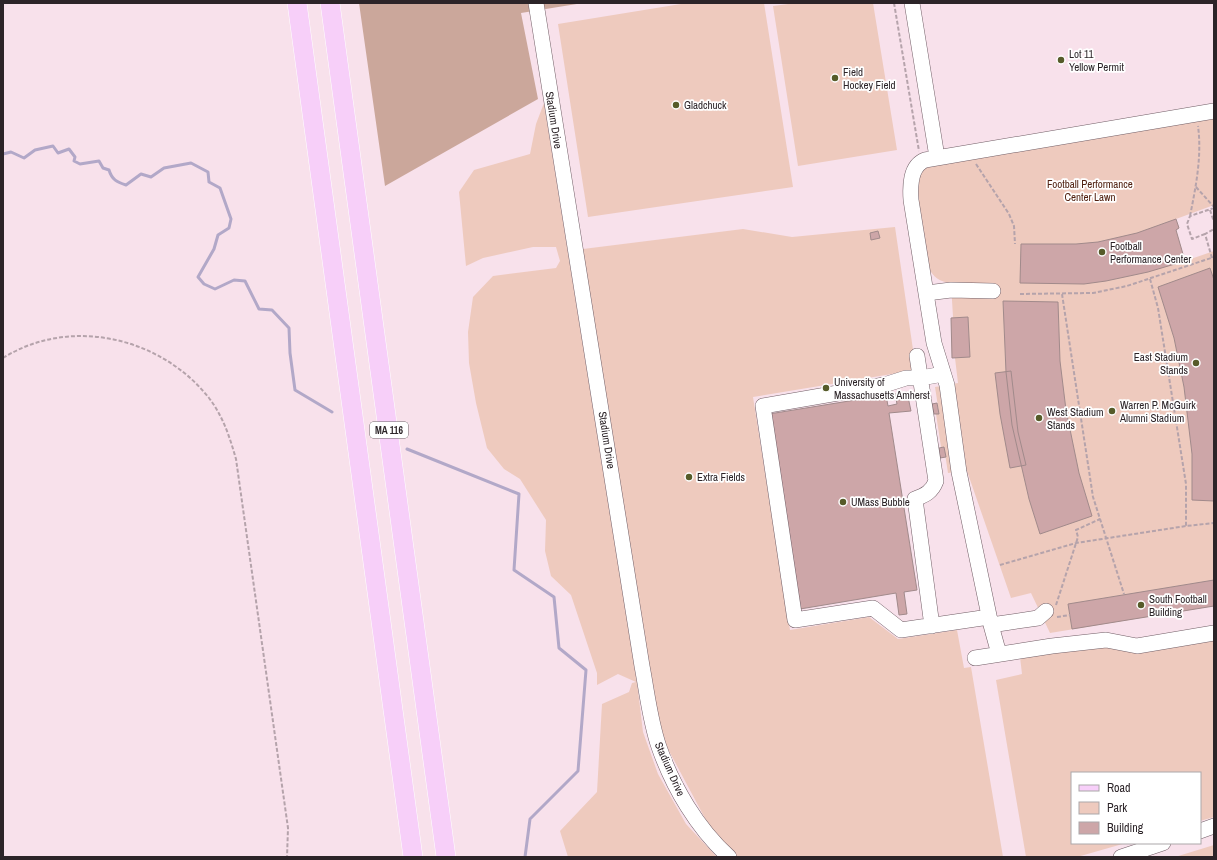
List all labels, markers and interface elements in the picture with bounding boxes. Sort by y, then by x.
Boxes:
place label: Lot 11 Yellow Permit [1069,47,1124,74]
marker: Lot 11 Yellow Permit [1056,55,1066,65]
place label: Field Hockey Field [843,65,896,92]
marker: Field Hockey Field [830,73,840,83]
street label: Stadium Drive [543,90,565,150]
place label: Gladchuck [684,98,727,112]
marker: Gladchuck [671,100,681,110]
park label: Football Performance Center Lawn [1047,177,1133,204]
place label: Football Performance Center [1110,239,1191,266]
marker: Football Performance Center [1097,247,1107,257]
place label: East Stadium Stands [1134,350,1188,377]
marker: East Stadium Stands [1191,358,1201,368]
place label: University of Massachusetts Amherst [834,375,930,402]
marker: University of Massachusetts Amherst [821,383,831,393]
place label: Warren P. McGuirk Alumni Stadium [1119,398,1196,425]
place label: West Stadium Stands [1047,405,1104,432]
marker: Warren P. McGuirk Alumni Stadium [1107,406,1117,416]
street label: Stadium Drive [596,410,618,470]
marker: West Stadium Stands [1034,413,1044,423]
road number: MA 116 [370,422,408,438]
place label: Extra Fields [697,470,746,484]
marker: Extra Fields [684,472,694,482]
place label: UMass Bubble [851,495,910,509]
marker: UMass Bubble [838,497,848,507]
place label: South Football Building [1149,592,1207,619]
marker: South Football Building [1136,600,1146,610]
street label: Stadium Drive [652,740,688,798]
legend [1071,772,1201,844]
text: Road [1107,780,1131,796]
text: Park [1107,800,1127,816]
text: Building [1107,820,1144,836]

